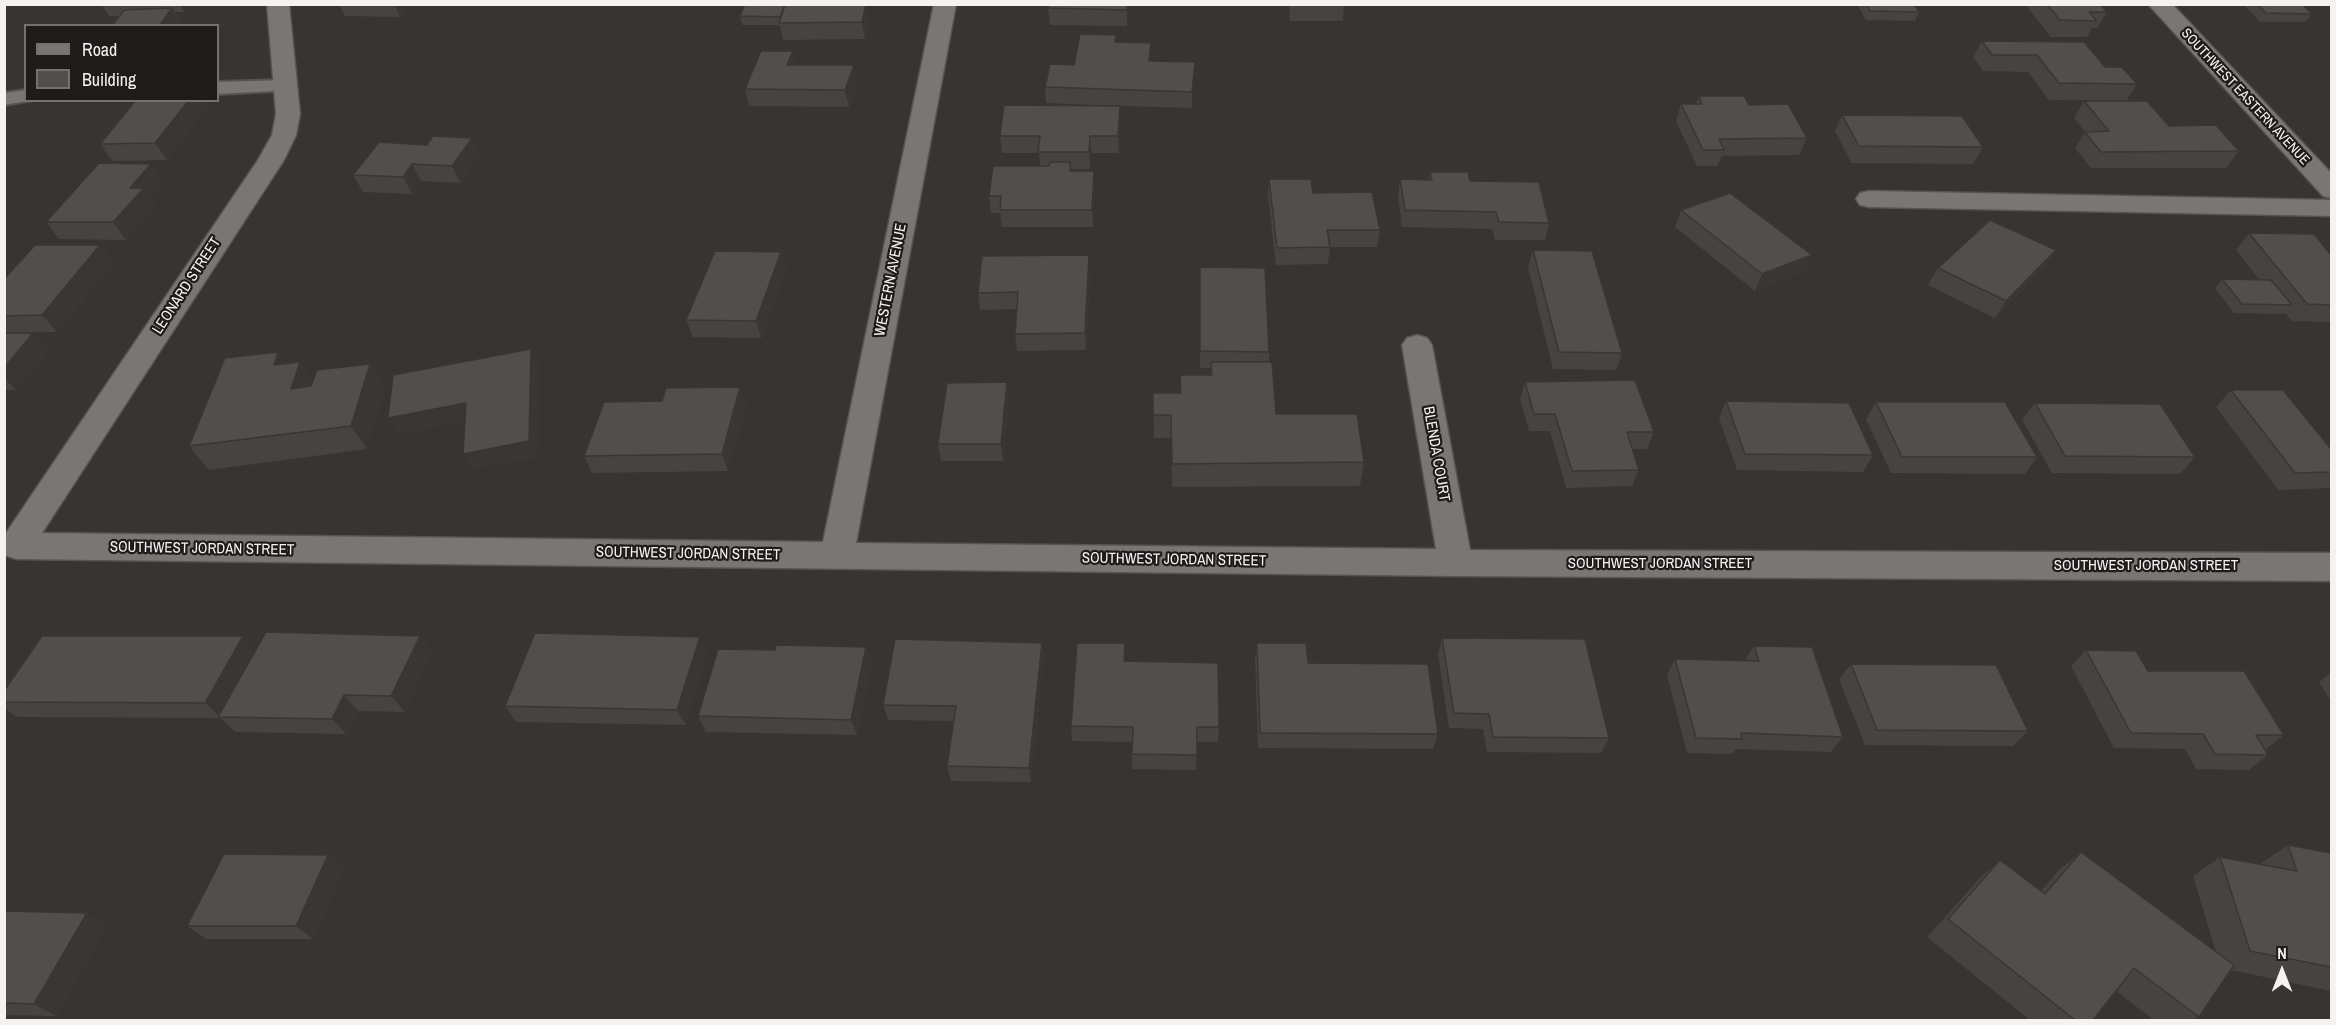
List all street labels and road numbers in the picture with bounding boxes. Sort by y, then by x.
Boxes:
street label: SOUTHWEST EASTERN AVENUE [2177,25,2313,169]
street label: WESTERN AVENUE [871,222,911,338]
street label: LEONARD STREET [149,234,225,338]
street label: BLENDA COURT [1419,405,1453,503]
street label: SOUTHWEST JORDAN STREET [110,538,294,560]
street label: SOUTHWEST JORDAN STREET [596,543,780,565]
street label: SOUTHWEST JORDAN STREET [1082,549,1266,571]
street label: SOUTHWEST JORDAN STREET [1568,555,1752,573]
street label: SOUTHWEST JORDAN STREET [2054,557,2238,575]

